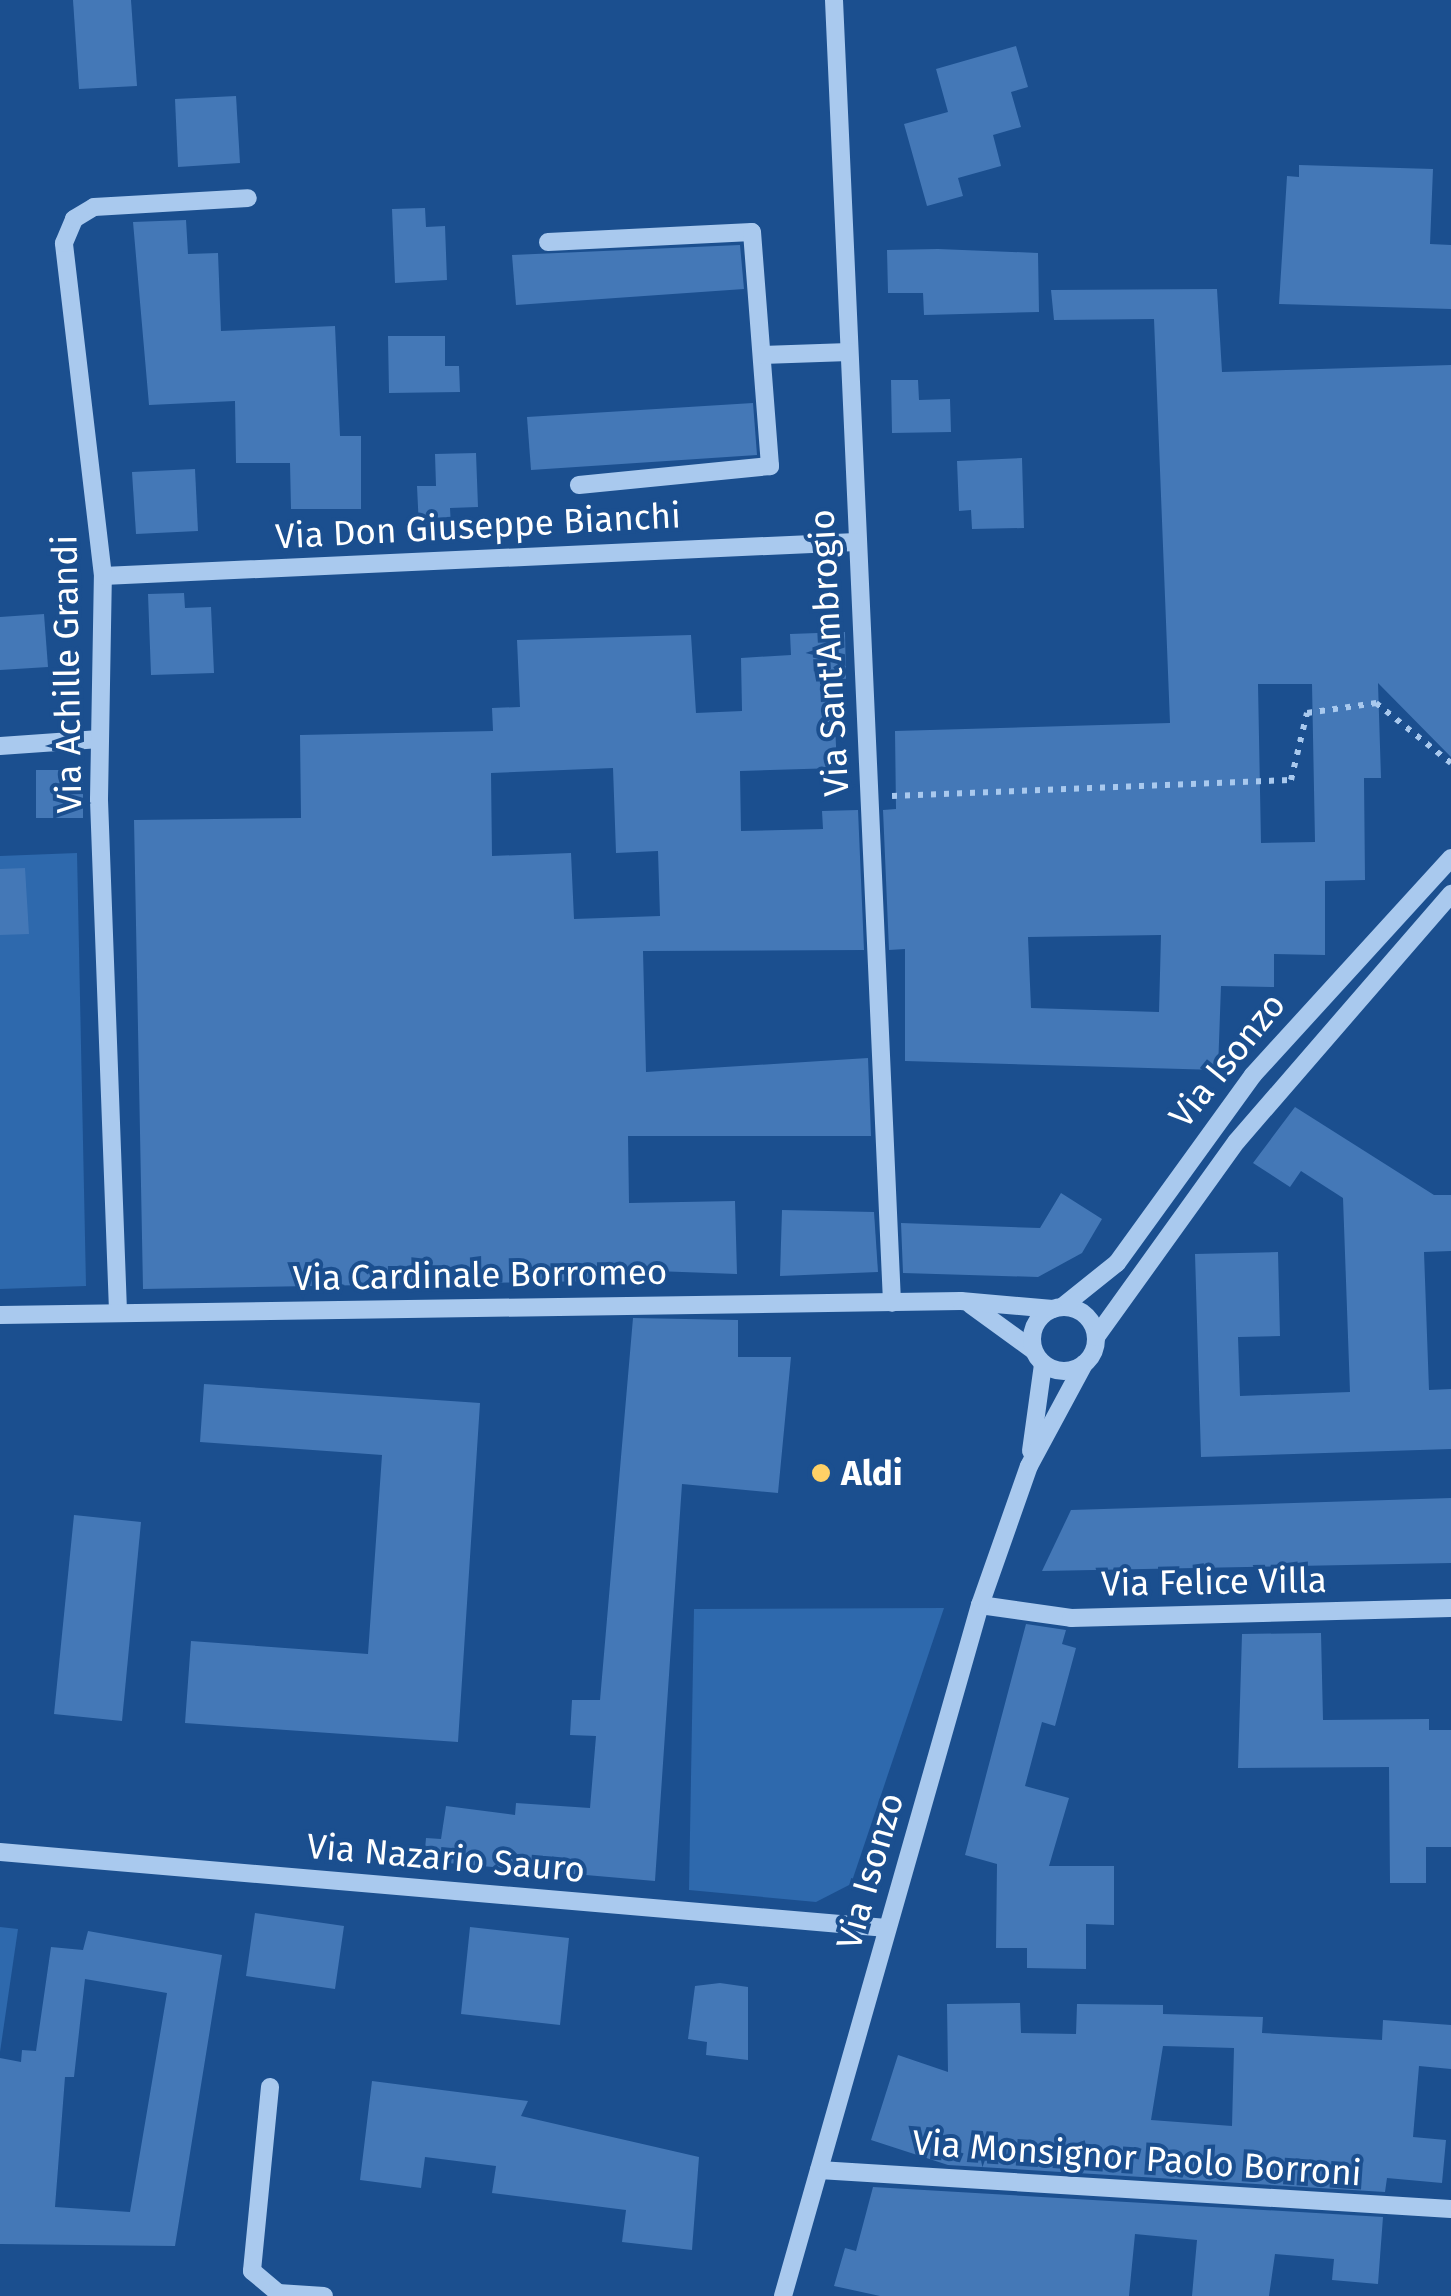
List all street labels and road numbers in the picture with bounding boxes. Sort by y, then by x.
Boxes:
street label: Via Don Giuseppe Bianchi [274,494,682,558]
street label: Via Sant'Ambrogio [801,508,857,798]
street label: Via Achille Grandi [44,535,90,813]
street label: Via Isonzo [1160,984,1294,1136]
street label: Via Cardinale Borromeo [292,1251,668,1299]
street label: Via Felice Villa [1101,1559,1327,1605]
street label: Via Isonzo [828,1788,912,1954]
street label: Via Nazario Sauro [305,1825,587,1891]
street label: Via Monsignor Paolo Borroni [911,2121,1363,2195]

